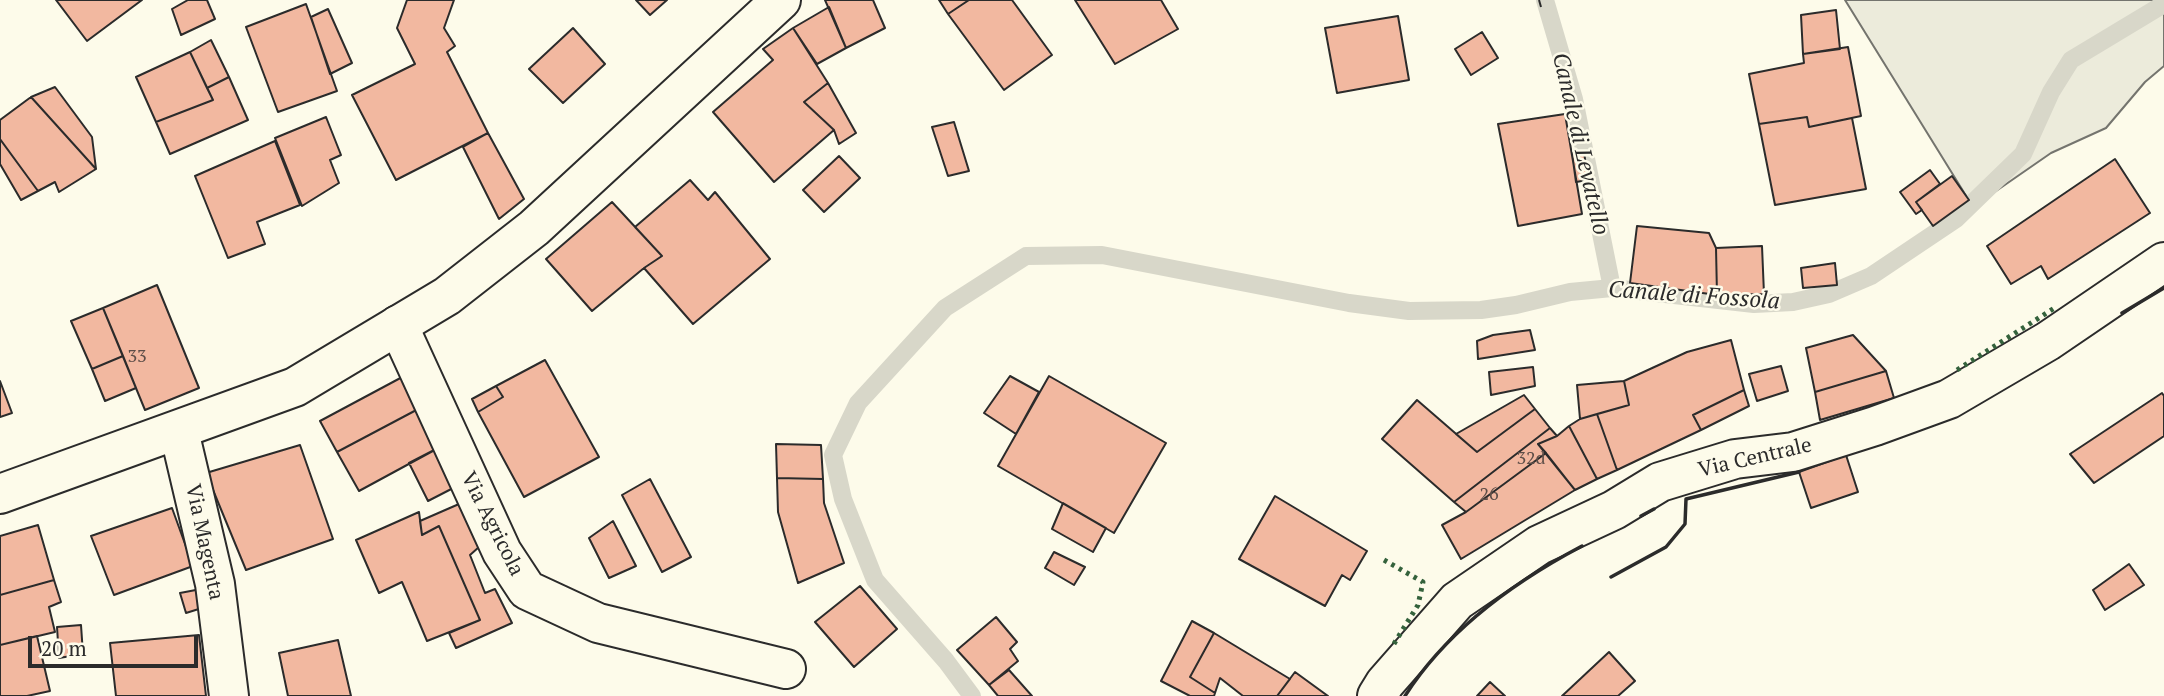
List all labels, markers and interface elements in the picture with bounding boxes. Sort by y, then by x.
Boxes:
water label: Canale di Levatello [1546,50,1614,238]
water label: Canale di Fossola [1607,276,1781,316]
house number: 33 [127,346,147,368]
street label: Via Centrale [1696,433,1814,483]
house number: 32d [1516,448,1546,470]
street label: Via Agricola [455,468,529,580]
street label: Via Magenta [179,482,229,602]
house number: 26 [1479,484,1499,506]
scale bar [32,622,201,666]
text: 20 m [41,634,87,662]

